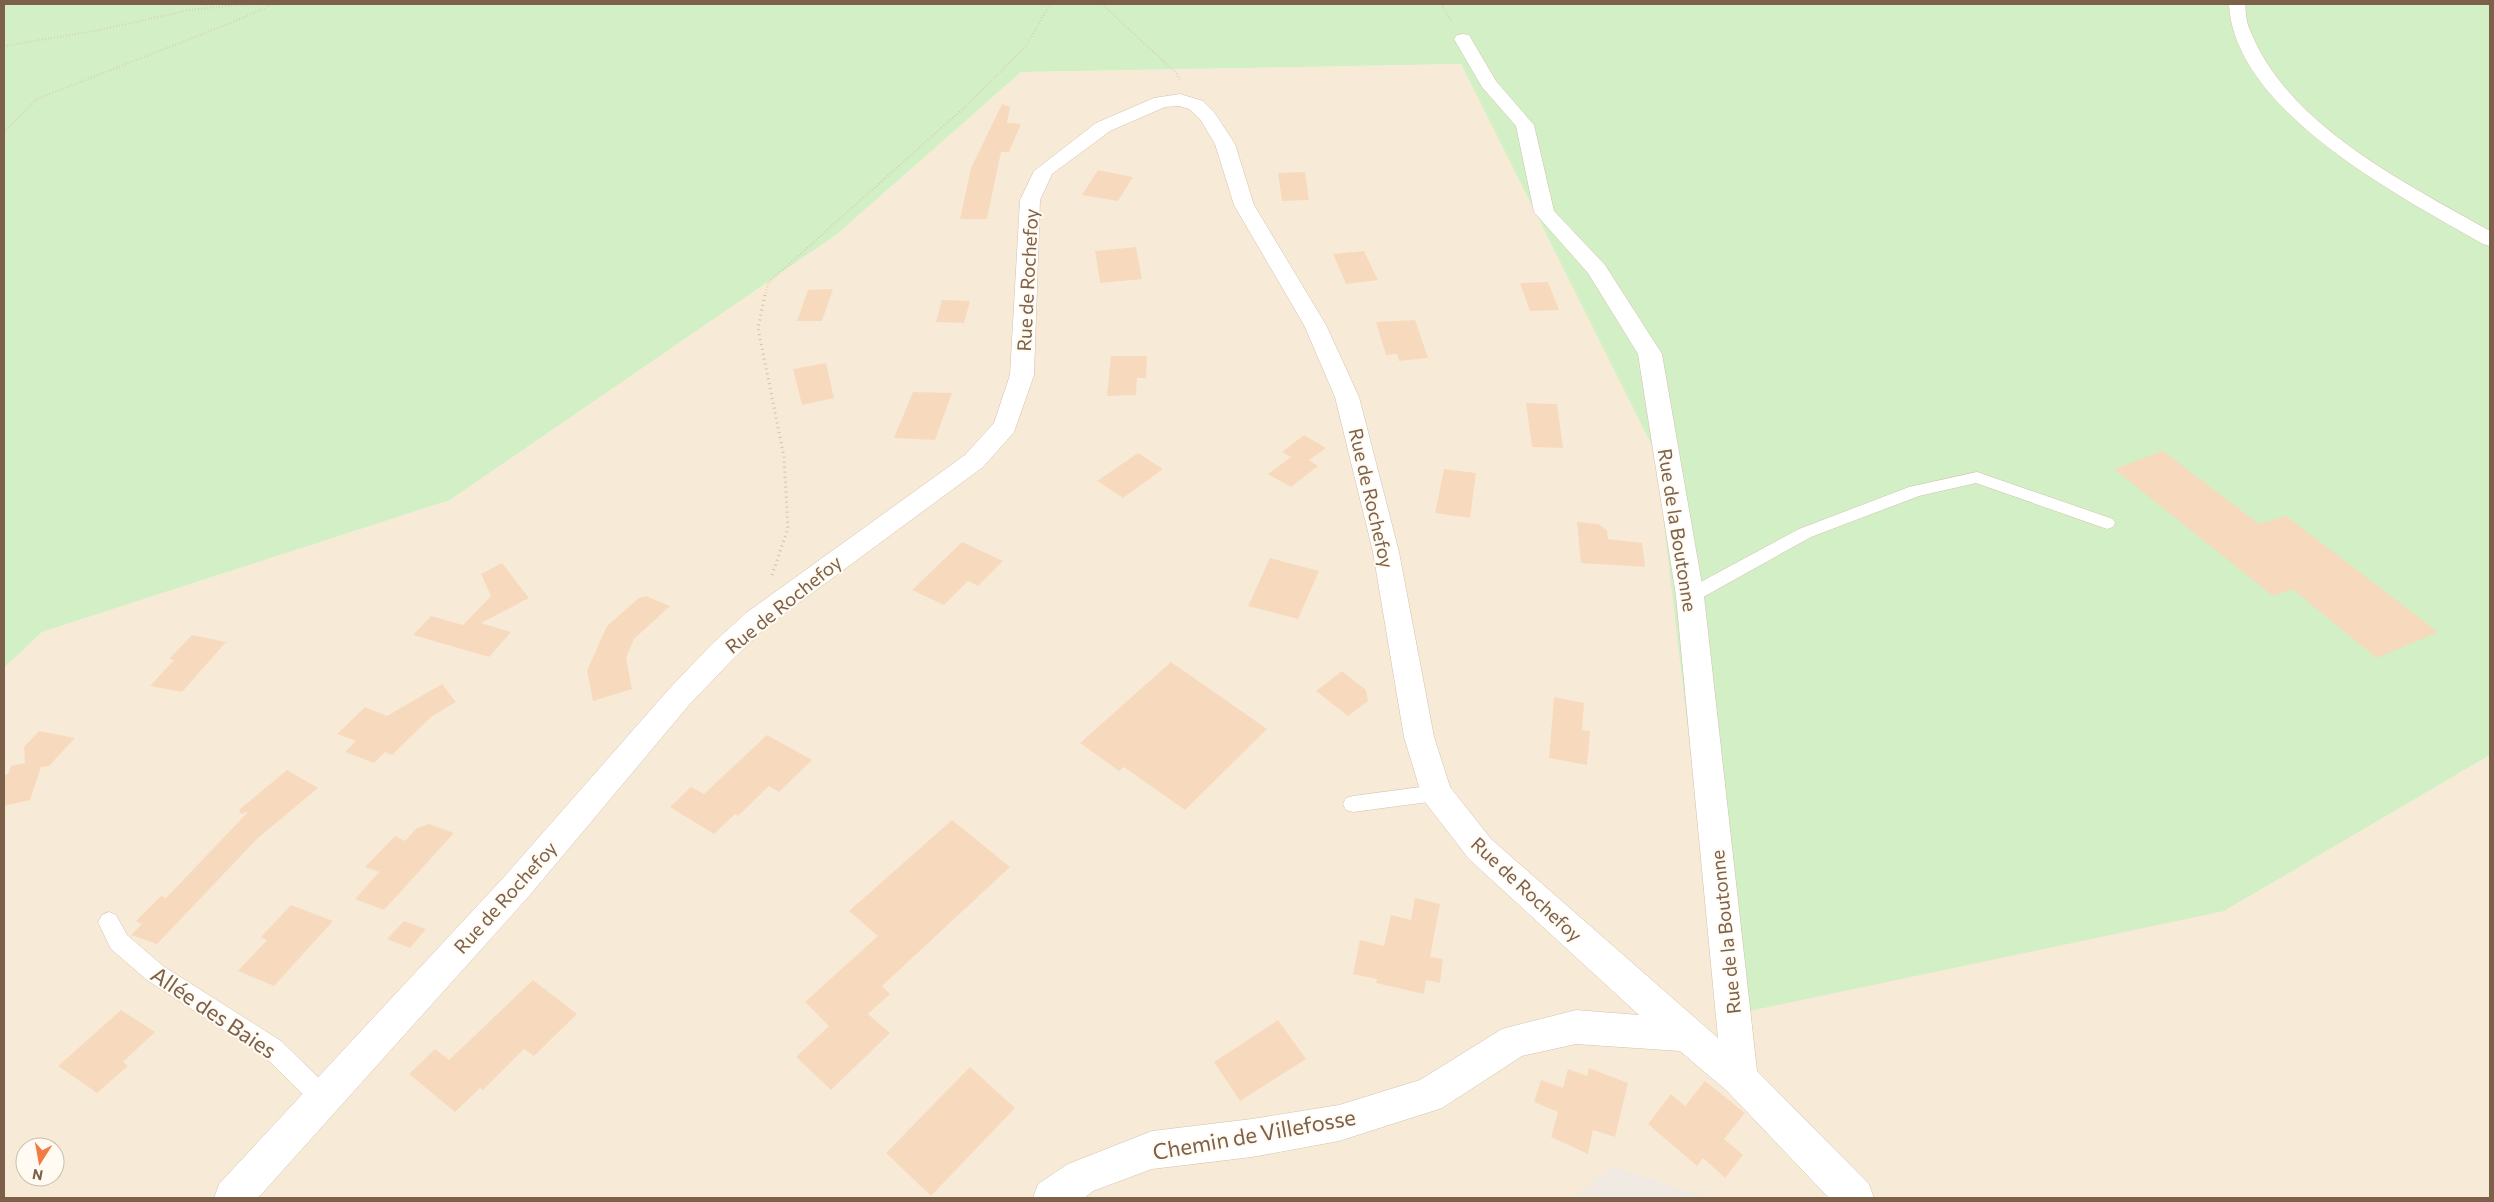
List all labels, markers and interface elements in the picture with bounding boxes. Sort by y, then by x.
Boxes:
street label: Rue de Rochefoy [1012,208,1042,352]
street label: Rue de Rochefoy [1345,426,1399,570]
street label: Rue de la Boutonne [1654,447,1702,613]
street label: Rue de Rochefoy [720,550,846,658]
street label: Rue de Rochefoy [1467,832,1587,946]
street label: Rue de Rochefoy [449,836,562,958]
street label: Rue de la Boutonne [1705,849,1745,1015]
street label: Allée des Baies [146,960,282,1064]
street label: Chemin de Villefosse [1150,1103,1358,1165]
north arrow [15,1137,65,1187]
text: N [31,1166,44,1185]

